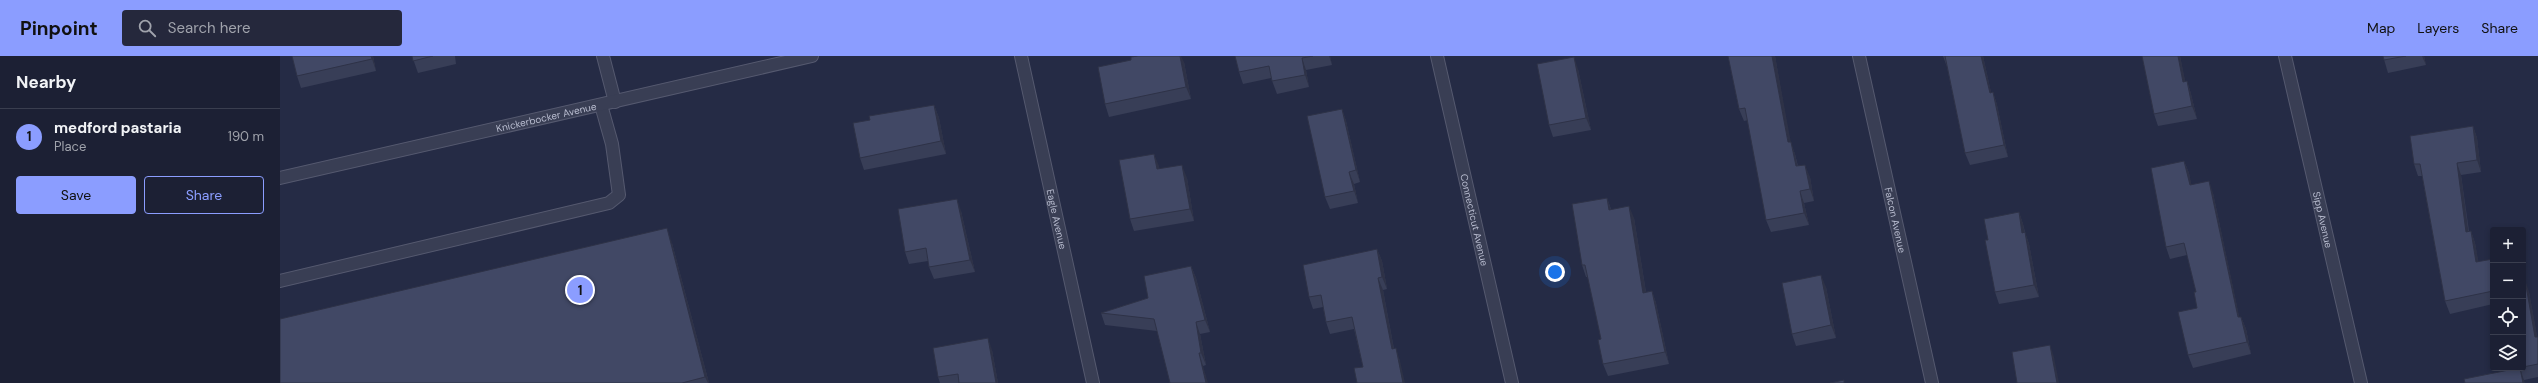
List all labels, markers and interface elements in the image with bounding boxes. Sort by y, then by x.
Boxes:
search box [122,10,402,46]
text: Pinpoint [20,16,98,41]
icon: search [136,17,158,39]
text: Search here [168,18,251,38]
text: Map [2367,19,2395,37]
text: Layers [2417,19,2459,37]
text: Share [2481,19,2518,37]
text: Nearby [16,71,76,93]
street label: Knickerbocker Avenue [495,100,598,135]
text: medford pastaria [54,118,181,138]
text: 1 [27,128,31,145]
text: 190 m [228,128,264,145]
text: Place [54,138,86,155]
street label: Connecticut Avenue [1457,172,1491,268]
button: Save [16,176,136,214]
button: Share [144,176,264,214]
street label: Falcon Avenue [1881,186,1909,254]
street label: Eagle Avenue [1043,188,1069,251]
street label: Sipp Avenue [2310,190,2335,250]
map controls [2490,227,2526,371]
button: + [2490,227,2526,263]
your location [1545,262,1565,282]
button: − [2490,263,2526,299]
pin: 1 [567,275,593,305]
button: locate [2490,299,2526,335]
button: layers [2490,335,2526,371]

